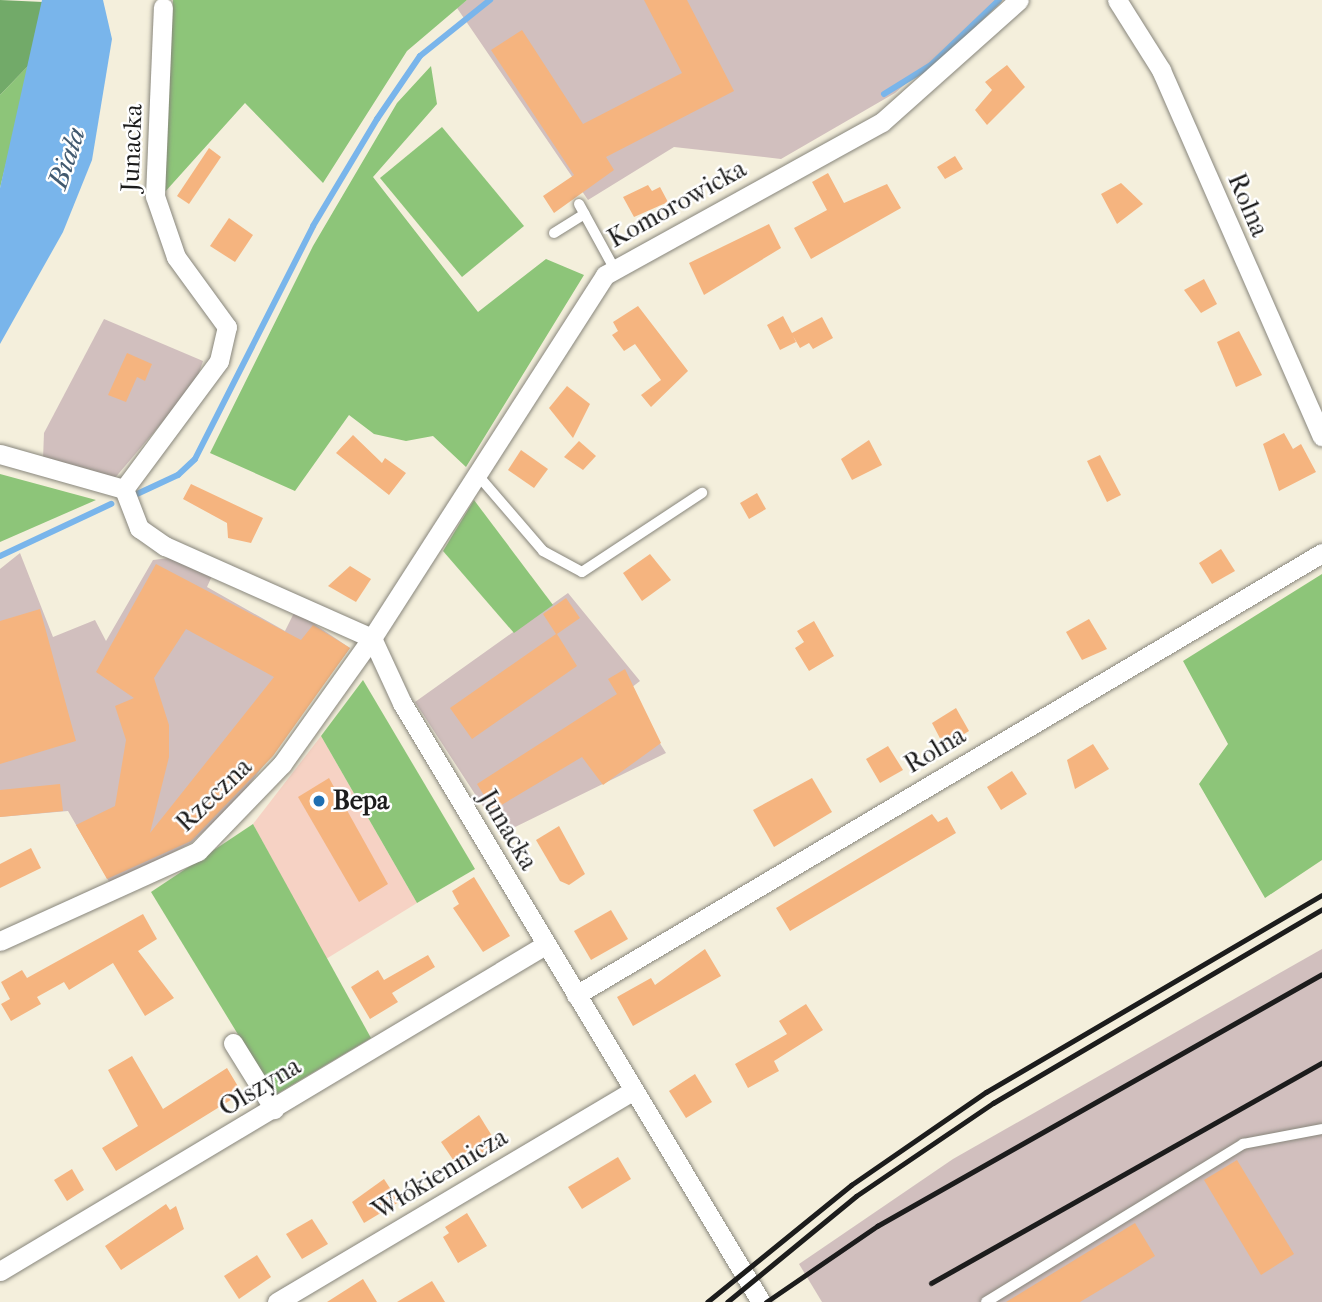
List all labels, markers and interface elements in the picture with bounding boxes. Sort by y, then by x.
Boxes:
street label: Junacka [115,104,149,192]
water label: Biała [41,123,93,193]
street label: Komorowicka [602,153,752,255]
street label: Rolna [1221,169,1275,241]
street label: Rolna [899,720,971,780]
street label: Rzeczna [170,751,258,839]
street label: Junacka [472,784,544,876]
place label: Bepa [333,785,389,817]
marker: Bepa [311,793,327,809]
street label: Olszyna [213,1051,307,1123]
street label: Włókiennicza [367,1122,513,1226]

